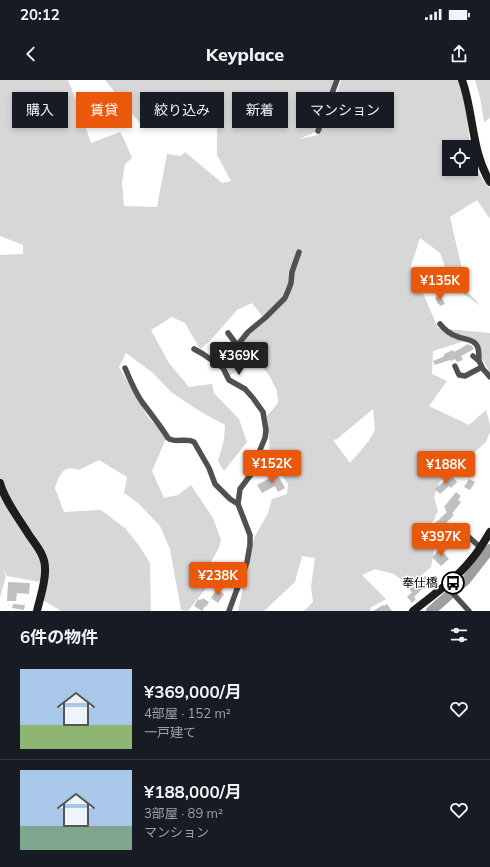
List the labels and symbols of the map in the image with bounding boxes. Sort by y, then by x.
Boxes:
pin: ¥135K [412,267,468,301]
pin: ¥369K [211,342,267,376]
pin: ¥152K [244,450,300,484]
pin: ¥188K [418,451,474,485]
pin: ¥397K [413,523,469,557]
pin: ¥238K [190,562,246,596]
bus stop icon: 奉仕橋 [440,570,466,596]
place label: 奉仕橋 [402,575,438,590]

